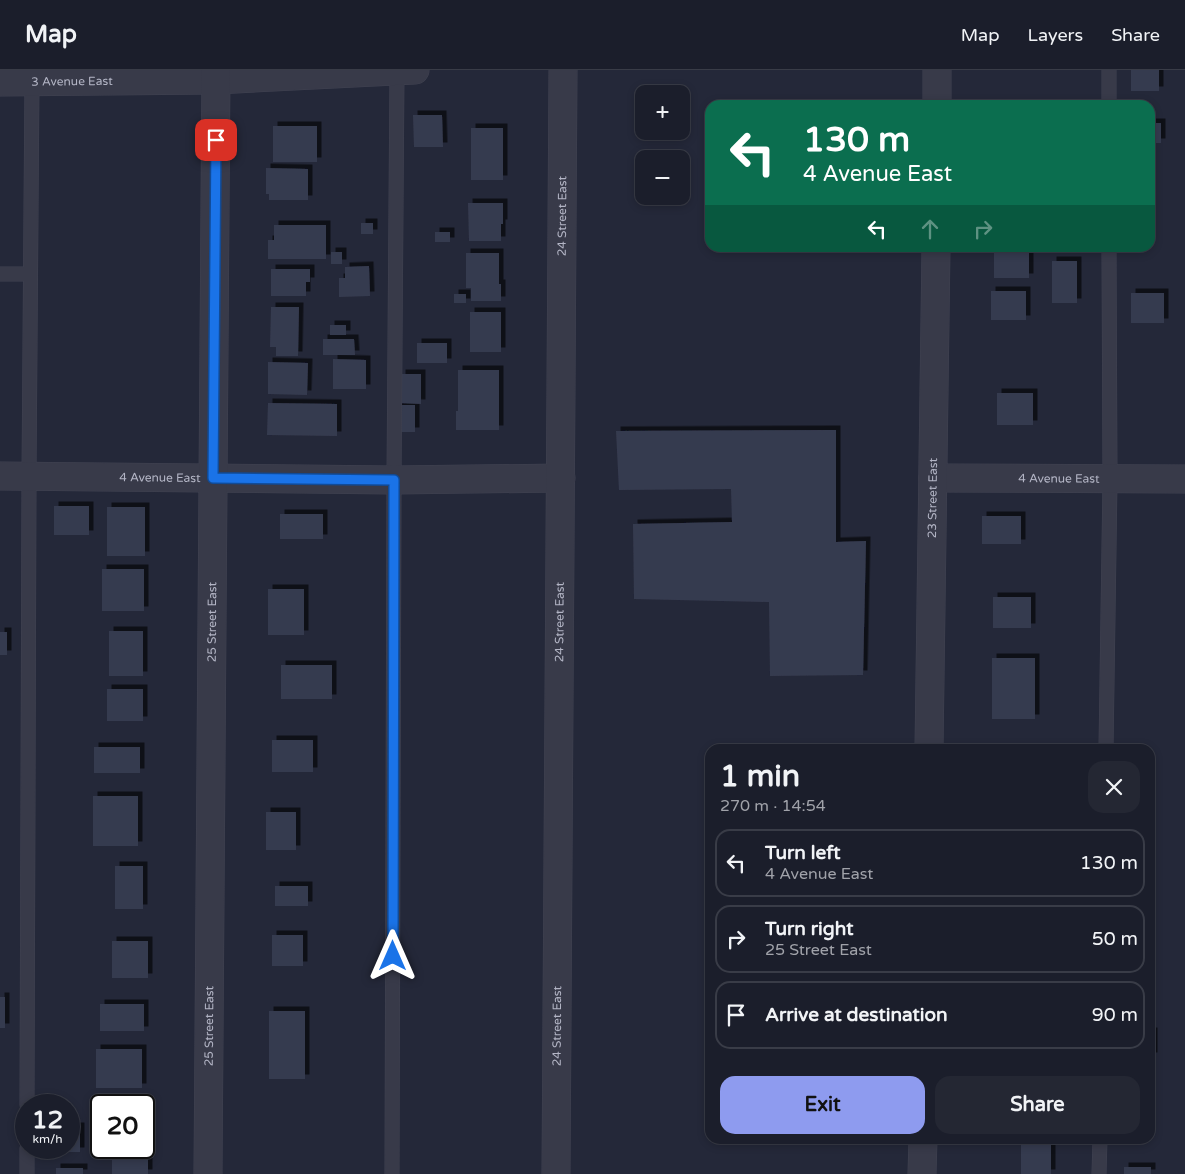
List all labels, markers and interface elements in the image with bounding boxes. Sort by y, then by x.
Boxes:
text: Map [25,20,77,49]
text: Map [961,24,1000,46]
text: Layers [1028,24,1083,46]
text: Share [1111,24,1160,46]
street label: 3 Avenue East [31,74,113,89]
map controls [635,85,690,205]
button: + [635,85,690,140]
pin [195,119,237,161]
text: 130 m [803,119,910,161]
icon: left [720,120,785,185]
icon: arrive [202,126,230,154]
button: − [635,150,690,205]
text: 4 Avenue East [803,161,952,187]
street label: 24 Street East [555,175,569,256]
icon: left [863,215,891,243]
icon: ahead [916,215,944,243]
icon: right [969,215,997,243]
street label: 23 Street East [925,457,940,538]
street label: 4 Avenue East [119,470,201,485]
street label: 4 Avenue East [1018,471,1100,486]
street label: 25 Street East [205,581,219,662]
street label: 24 Street East [552,581,567,662]
text: 1 min [720,758,800,795]
button: close [1088,761,1140,813]
text: 270 m · 14:54 [720,796,826,816]
text: Turn left [765,842,841,864]
icon: left [722,849,750,877]
text: 130 m [1080,852,1138,874]
text: 4 Avenue East [765,864,873,884]
text: Turn right [765,918,853,940]
icon: right [722,925,750,953]
text: 50 m [1092,928,1138,950]
position arrow [366,929,418,981]
text: 25 Street East [765,940,872,960]
street label: 25 Street East [202,985,216,1066]
street label: 24 Street East [550,985,564,1066]
icon: arrive [722,1001,750,1029]
text: Arrive at destination [765,1004,948,1026]
text: 90 m [1092,1004,1138,1026]
button: Exit [720,1076,925,1134]
button: Share [935,1076,1140,1134]
speed limit sign: 20 [90,1094,155,1159]
text: 12 [32,1105,63,1135]
text: km/h [32,1132,63,1146]

